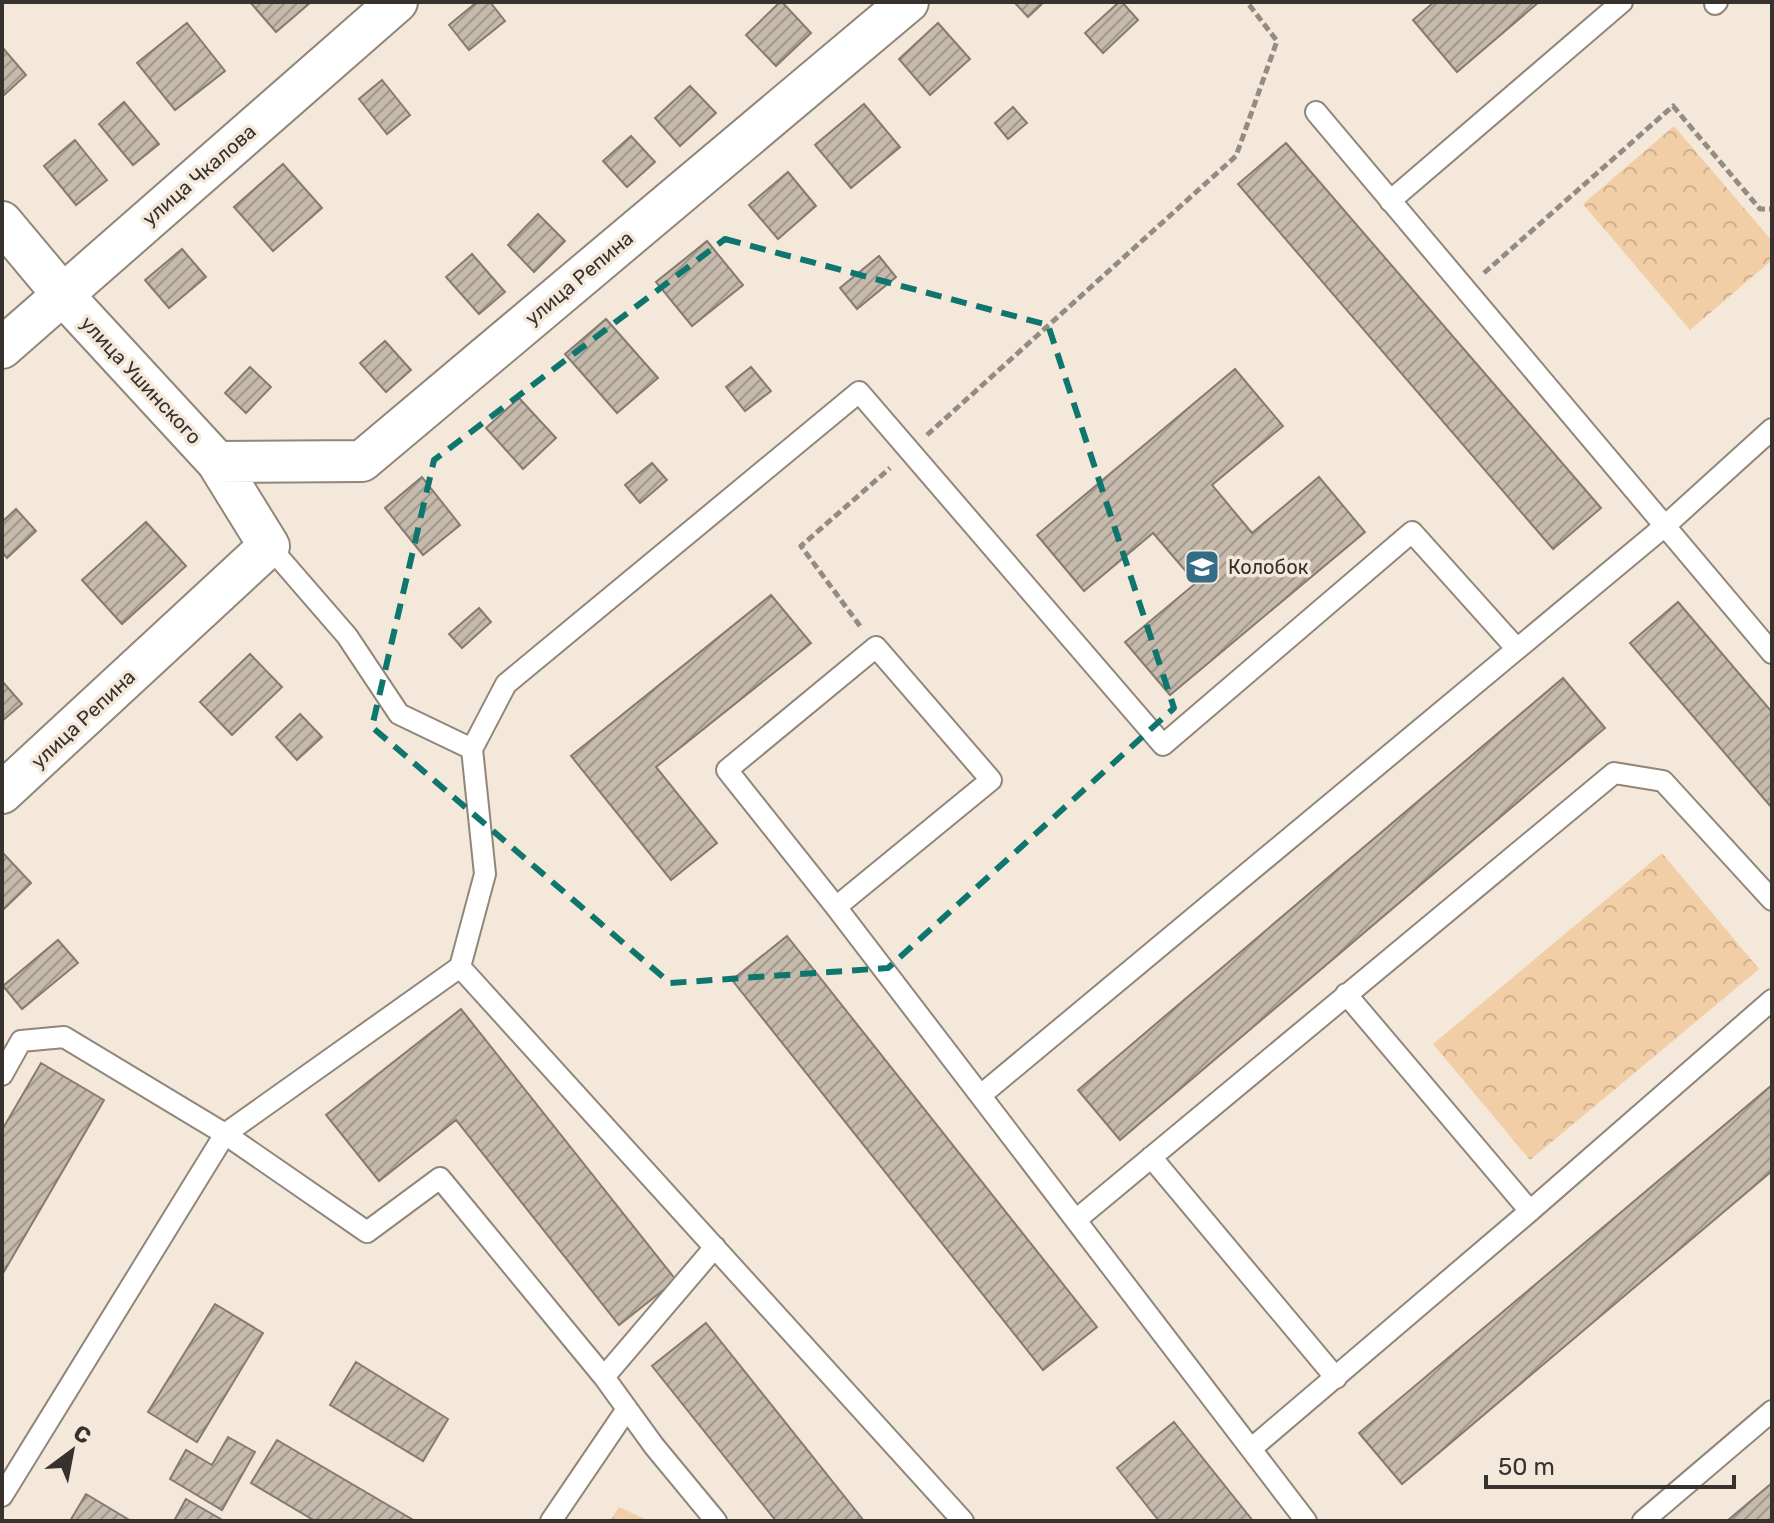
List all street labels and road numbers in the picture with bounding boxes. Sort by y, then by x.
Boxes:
street label: улица Чкалова [137,119,261,231]
street label: улица Репина [520,226,638,330]
street label: улица Ушинского [76,311,206,449]
street label: улица Репина [26,665,140,773]

